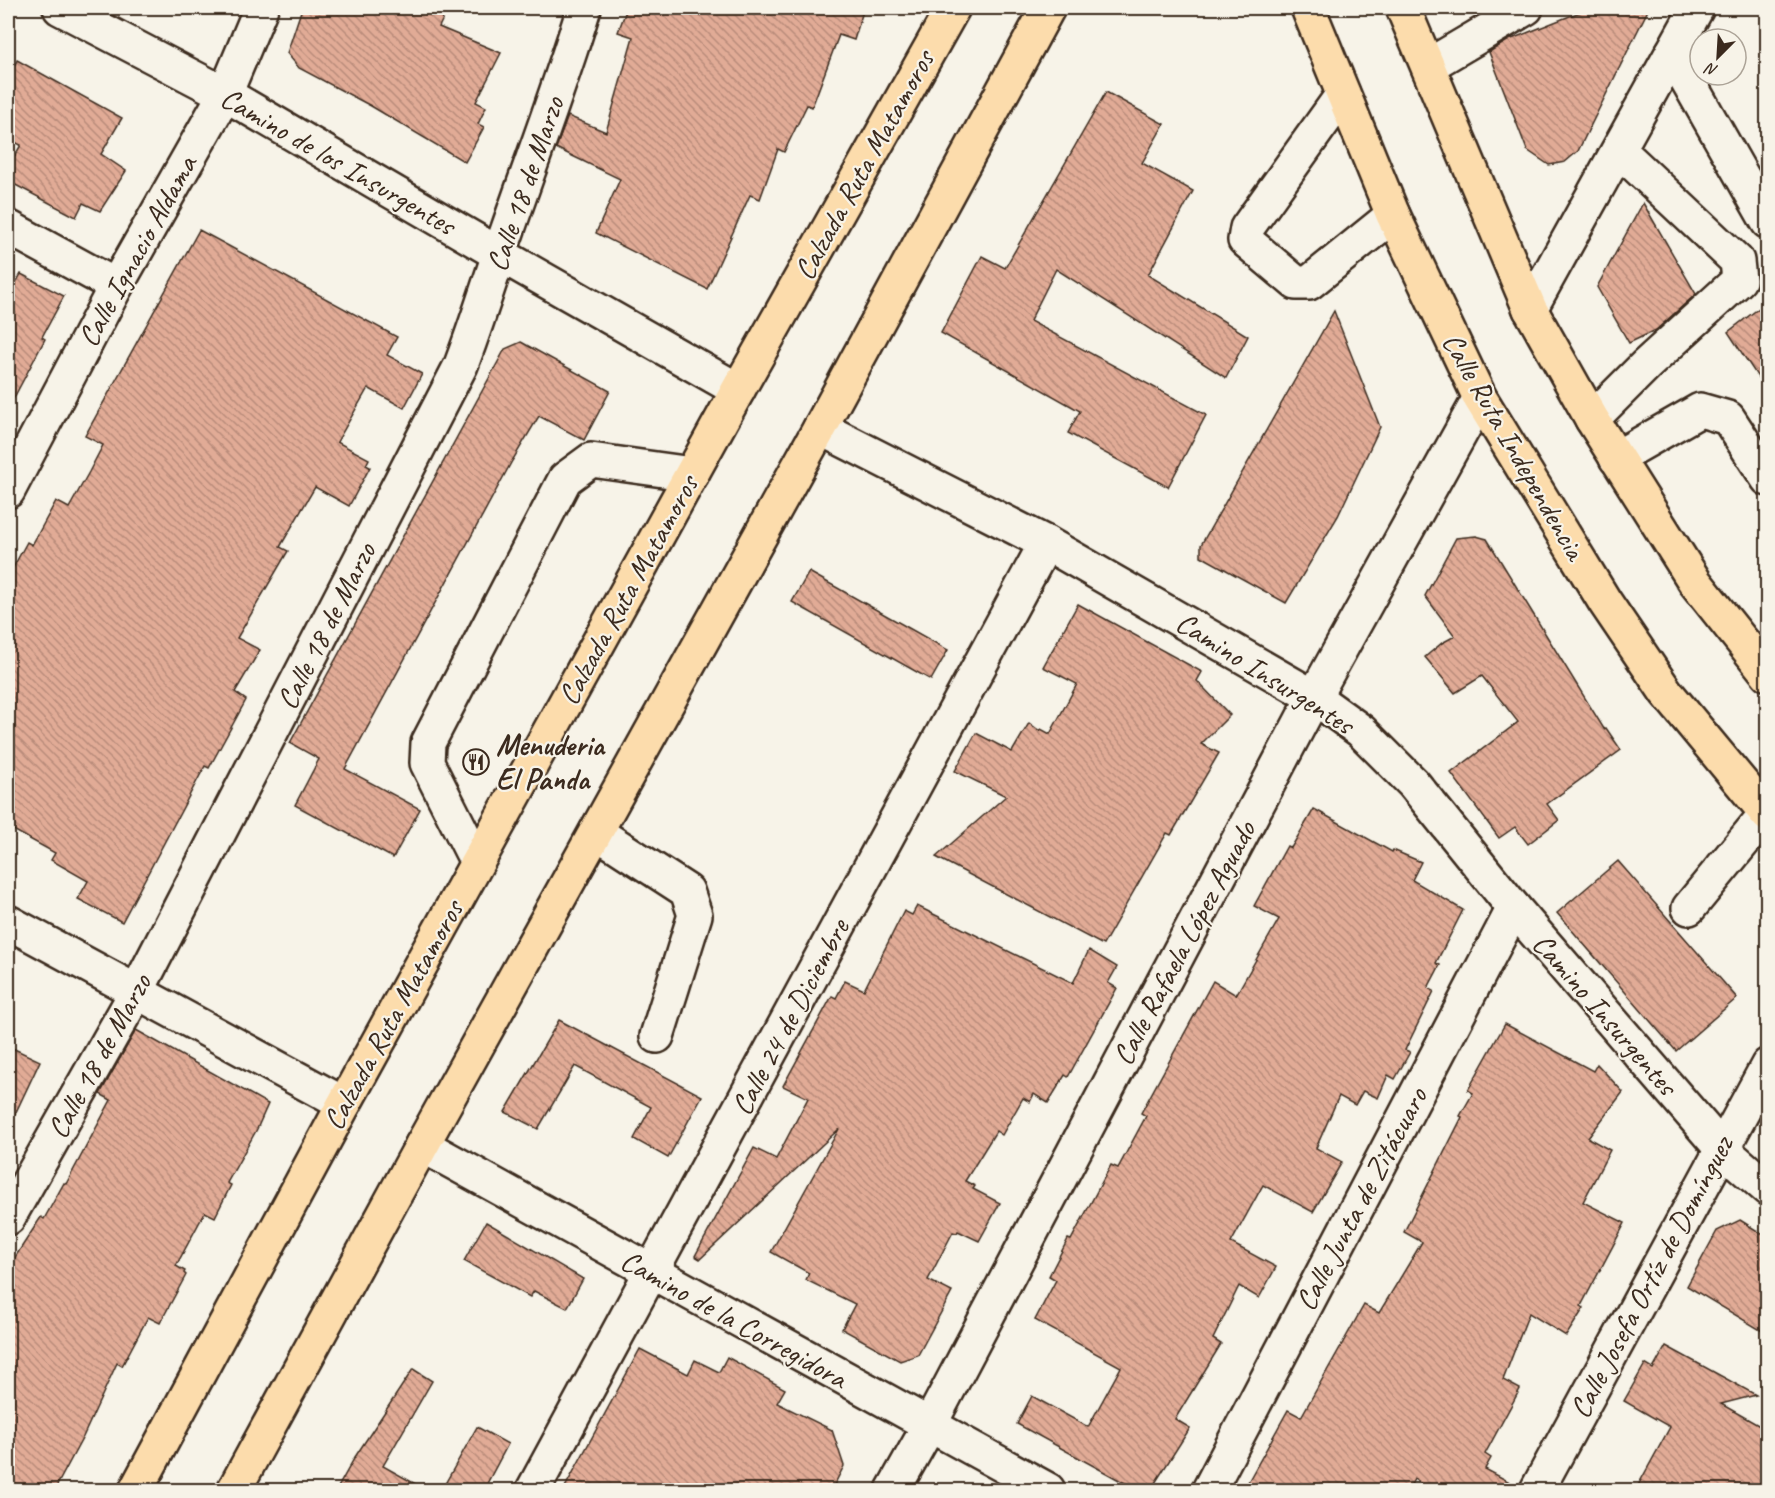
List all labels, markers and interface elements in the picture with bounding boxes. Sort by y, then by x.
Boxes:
north arrow [1688,27,1748,87]
street label: Calzada Ruta Matamoros [785,41,944,286]
text: N [1701,57,1721,81]
street label: Camino de los Insurgentes [214,78,464,245]
street label: Calle 18 de Marzo [477,90,573,276]
street label: Calle Ignacio Aldama [69,147,206,353]
street label: Calle Ruta Independencia [1434,326,1596,569]
street label: Calzada Ruta Matamoros [549,466,708,711]
street label: Calle 18 de Marzo [268,535,385,716]
street label: Camino Insurgentes [1169,603,1363,744]
place label: Menuderia El Panda [496,726,607,798]
restaurant icon: Menuderia El Panda [461,747,491,777]
street label: Calle Rafaela López Aguado [1104,813,1265,1071]
street label: Calzada Ruta Matamoros [314,891,473,1136]
street label: Calle 24 de Diciembre [722,910,859,1122]
street label: Camino Insurgentes [1524,925,1688,1105]
street label: Calle 18 de Marzo [38,966,160,1145]
street label: Calle Junta de Zitácuaro [1286,1080,1436,1317]
street label: Calle Josefa Ortíz de Domínguez [1561,1128,1742,1424]
street label: Camino de la Corregidora [614,1241,855,1398]

